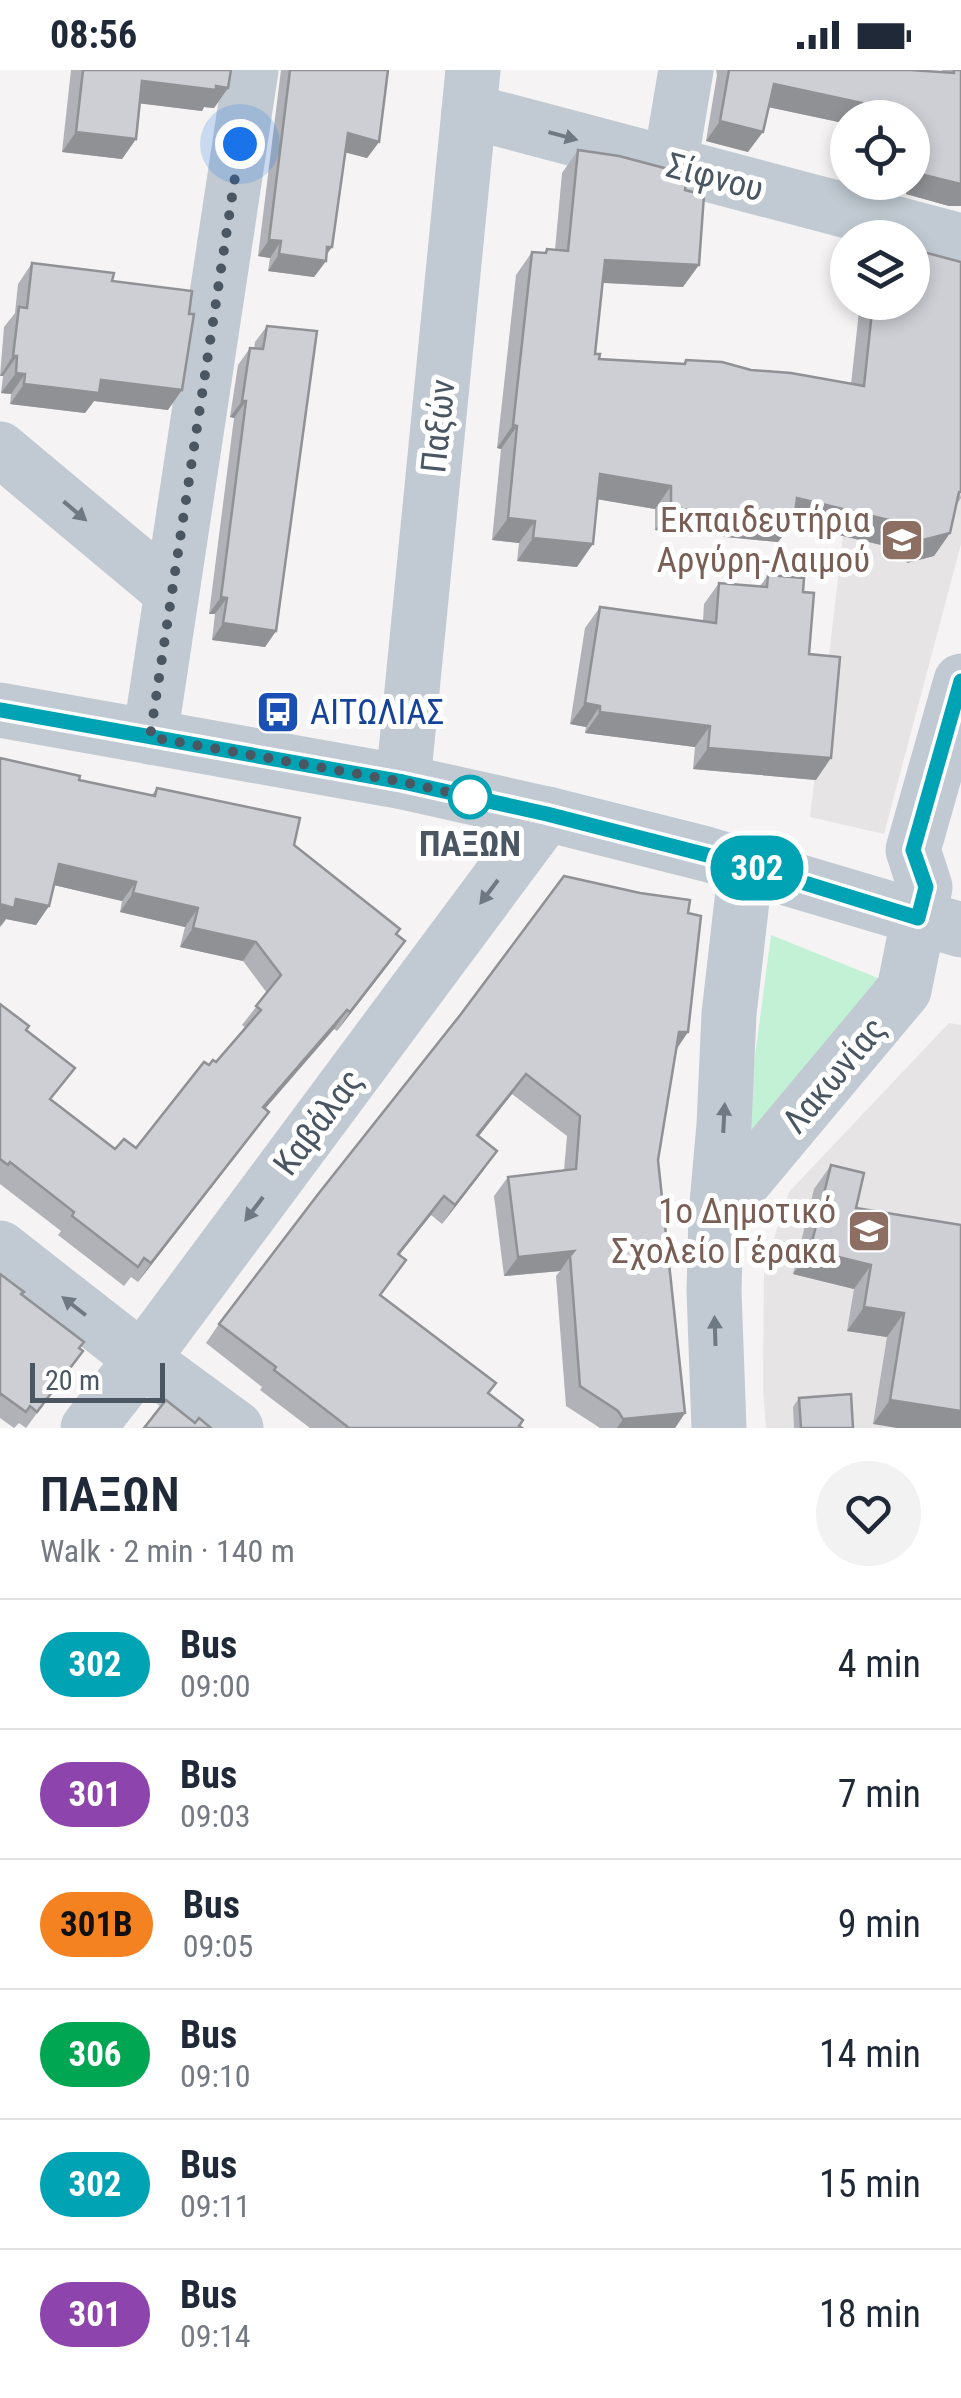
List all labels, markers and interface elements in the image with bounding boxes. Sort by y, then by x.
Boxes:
text: 08:56 [50,13,137,57]
map controls [830,100,930,320]
button: locate [830,100,930,200]
your location [215,119,265,169]
one-way arrow [548,129,579,145]
street label: Σίφνου [662,145,768,210]
button: layers [830,220,930,320]
street label: Παξών [413,377,464,475]
one-way arrow [62,500,87,521]
place label: Εκπαιδευτήρια Αργύρη-Λαιμού [657,500,870,581]
school or university icon: Εκπαιδευτήρια Αργύρη-Λαιμού [879,517,925,563]
bus stop icon: ΑΙΤΩΛΙΑΣ [255,689,301,735]
place label: ΑΙΤΩΛΙΑΣ [310,692,444,733]
marker: ΠΑΞΩΝ [449,776,491,818]
place label: ΠΑΞΩΝ [419,824,521,865]
line badge: 302 [700,836,814,900]
text: 302 [730,848,784,889]
one-way arrow [479,879,499,905]
street label: Λακωνίας [774,1009,895,1142]
street label: Καβάλας [265,1061,372,1183]
one-way arrow [716,1101,732,1133]
place label: 1ο Δημοτικό Σχολείο Γέρακα [611,1191,836,1272]
one-way arrow [244,1196,264,1222]
school or university icon: 1ο Δημοτικό Σχολείο Γέρακα [846,1208,892,1254]
one-way arrow [62,1296,88,1317]
one-way arrow [707,1314,723,1346]
scale bar [30,1358,165,1402]
text: 20 m [45,1364,100,1397]
button: heart [816,1461,921,1566]
text: ΠΑΞΩΝ [40,1466,180,1523]
text: Walk · 2 min · 140 m [40,1532,295,1570]
text: Bus [180,1623,237,1667]
text: 4 min [838,1642,921,1686]
text: 302 [68,1644,122,1685]
text: 09:00 [180,1667,251,1705]
text: Bus [180,1753,237,1797]
text: 7 min [838,1772,921,1816]
text: 301 [68,1774,122,1815]
text: 09:03 [180,1797,251,1835]
text: Bus [183,1883,240,1927]
text: 9 min [838,1902,921,1946]
text: 301B [60,1904,133,1945]
text: 09:05 [183,1927,253,1965]
text: Bus [180,2013,237,2057]
text: 14 min [819,2032,921,2076]
text: 306 [68,2034,122,2075]
text: 09:10 [180,2057,251,2095]
text: Bus [180,2143,237,2187]
text: 15 min [819,2162,921,2206]
text: 302 [68,2164,122,2205]
text: 09:11 [180,2187,251,2225]
text: Bus [180,2273,237,2317]
text: 18 min [819,2292,921,2336]
text: 301 [68,2294,122,2335]
text: 09:14 [180,2317,251,2355]

